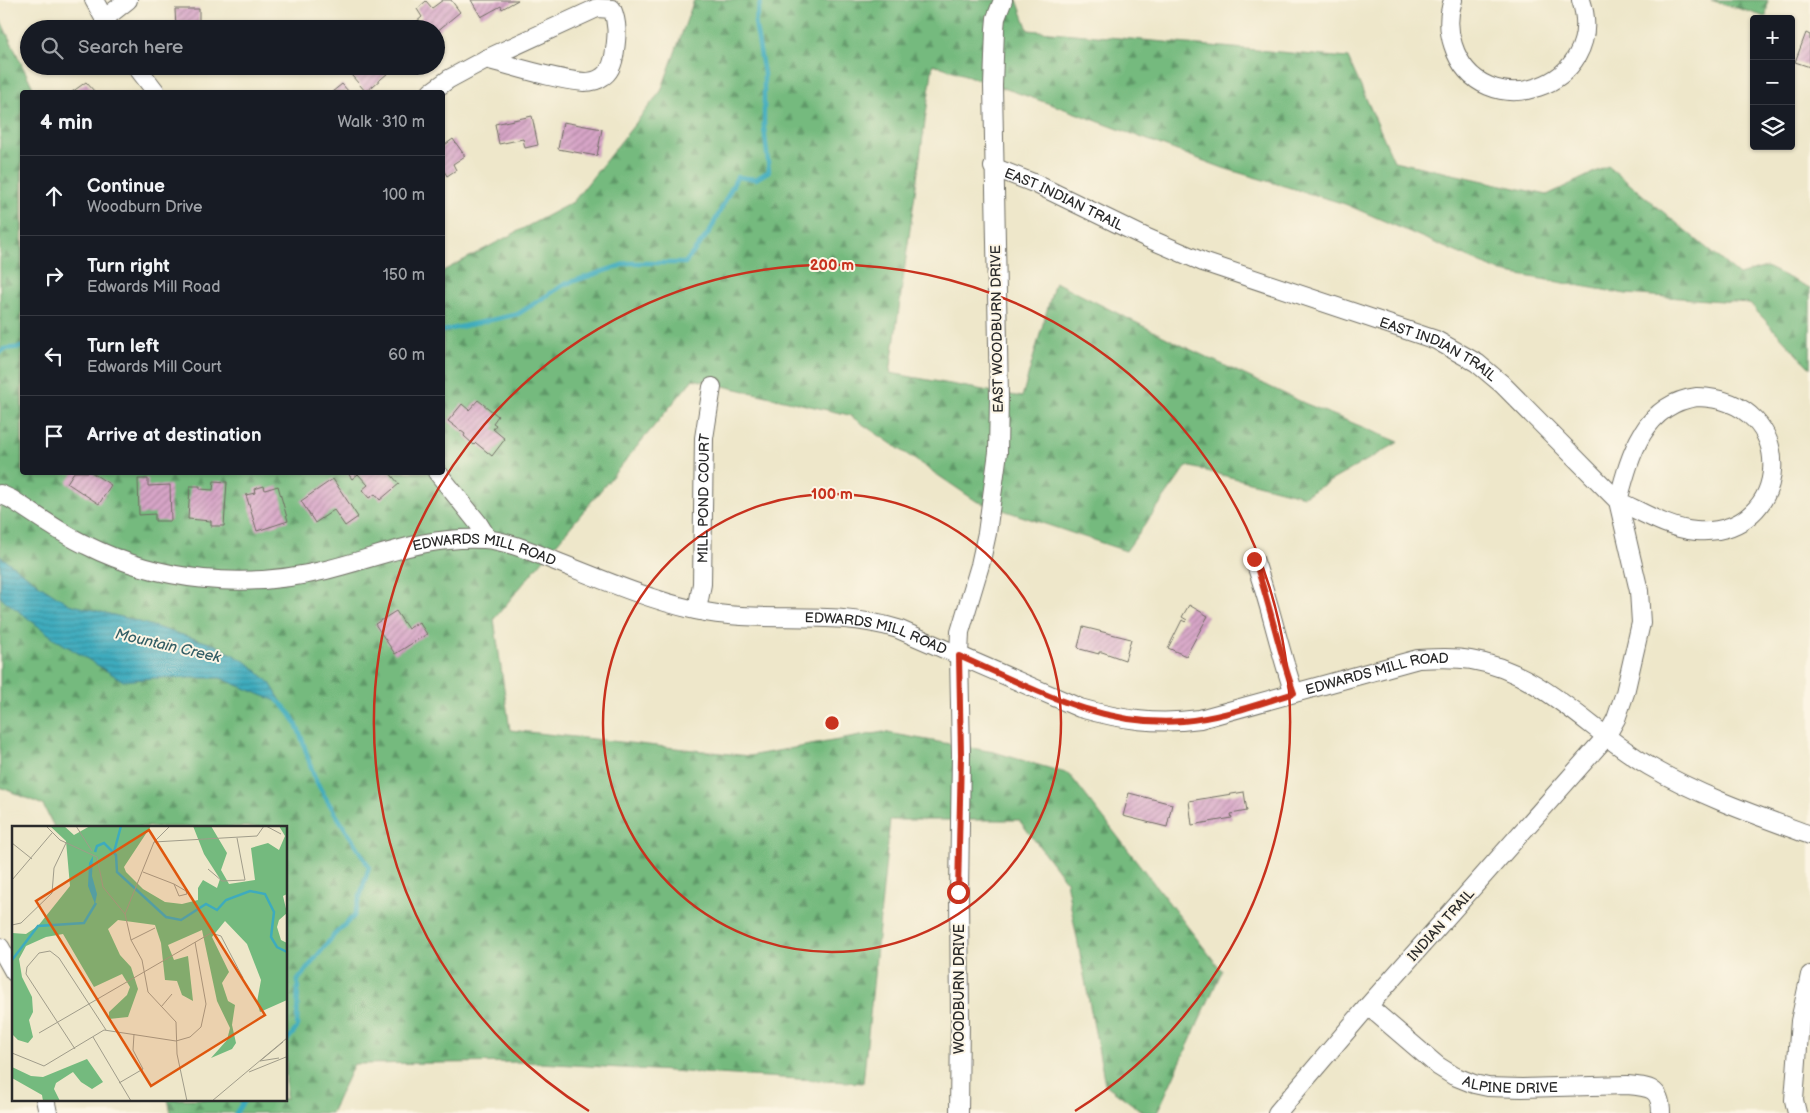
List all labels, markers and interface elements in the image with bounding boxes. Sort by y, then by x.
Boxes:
map controls [1750,15,1795,150]
button: + [1750,15,1795,60]
search box [20,20,445,75]
icon: search [38,34,66,62]
text: Search here [78,36,183,59]
button: − [1750,60,1795,105]
button: layers [1750,105,1795,150]
text: 4 min [40,110,93,135]
text: Walk · 310 m [337,113,425,132]
street label: EAST INDIAN TRAIL [1002,164,1127,234]
text: Continue [87,175,165,198]
icon: ahead [40,182,68,210]
text: 100 m [382,186,425,205]
text: Woodburn Drive [87,198,203,217]
street label: EAST WOODBURN DRIVE [987,245,1007,413]
text: Turn right [87,255,170,278]
text: 200 m [810,256,854,275]
icon: right [40,262,68,290]
text: 150 m [383,266,425,285]
text: Edwards Mill Road [87,278,220,297]
street label: EAST INDIAN TRAIL [1377,313,1500,385]
text: Turn left [87,335,159,358]
icon: left [40,342,68,370]
text: 60 m [388,346,425,365]
text: Edwards Mill Court [87,358,222,377]
icon: arrive [40,422,68,450]
text: Arrive at destination [87,424,262,447]
street label: MILL POND COURT [694,432,713,563]
text: 100 m [811,485,853,504]
street label: EDWARDS MILL ROAD [411,530,559,569]
route end [1243,548,1266,571]
street label: EDWARDS MILL ROAD [804,609,950,658]
water label: Mountain Creek [113,625,223,668]
street label: EDWARDS MILL ROAD [1303,649,1449,698]
centre of rings [823,714,841,732]
inset map [12,826,288,1100]
route start [947,881,970,904]
street label: INDIAN TRAIL [1404,885,1478,965]
street label: WOODBURN DRIVE [951,924,968,1054]
street label: ALPINE DRIVE [1460,1072,1558,1097]

